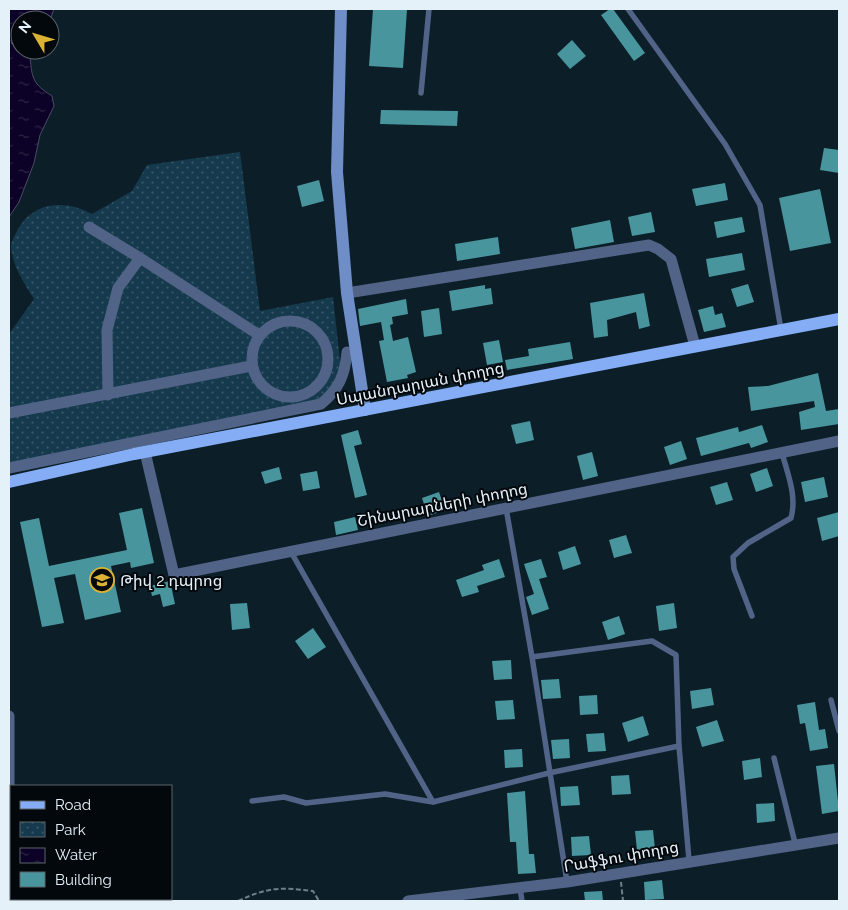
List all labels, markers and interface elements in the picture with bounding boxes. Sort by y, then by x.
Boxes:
north arrow [10,10,60,60]
text: N [15,18,34,36]
street label: Սպանդարյան փողոց [335,358,506,409]
street label: Շինարարների փողոց [355,479,529,530]
school or university icon: Թիվ 2 դպրոց [89,567,115,593]
place label: Թիվ 2 դպրոց [120,571,222,590]
legend [10,785,172,900]
text: Road [55,796,91,814]
text: Park [55,821,86,839]
street label: Րաֆֆու փողոց [562,837,680,876]
text: Water [55,846,98,864]
text: Building [55,871,112,889]

